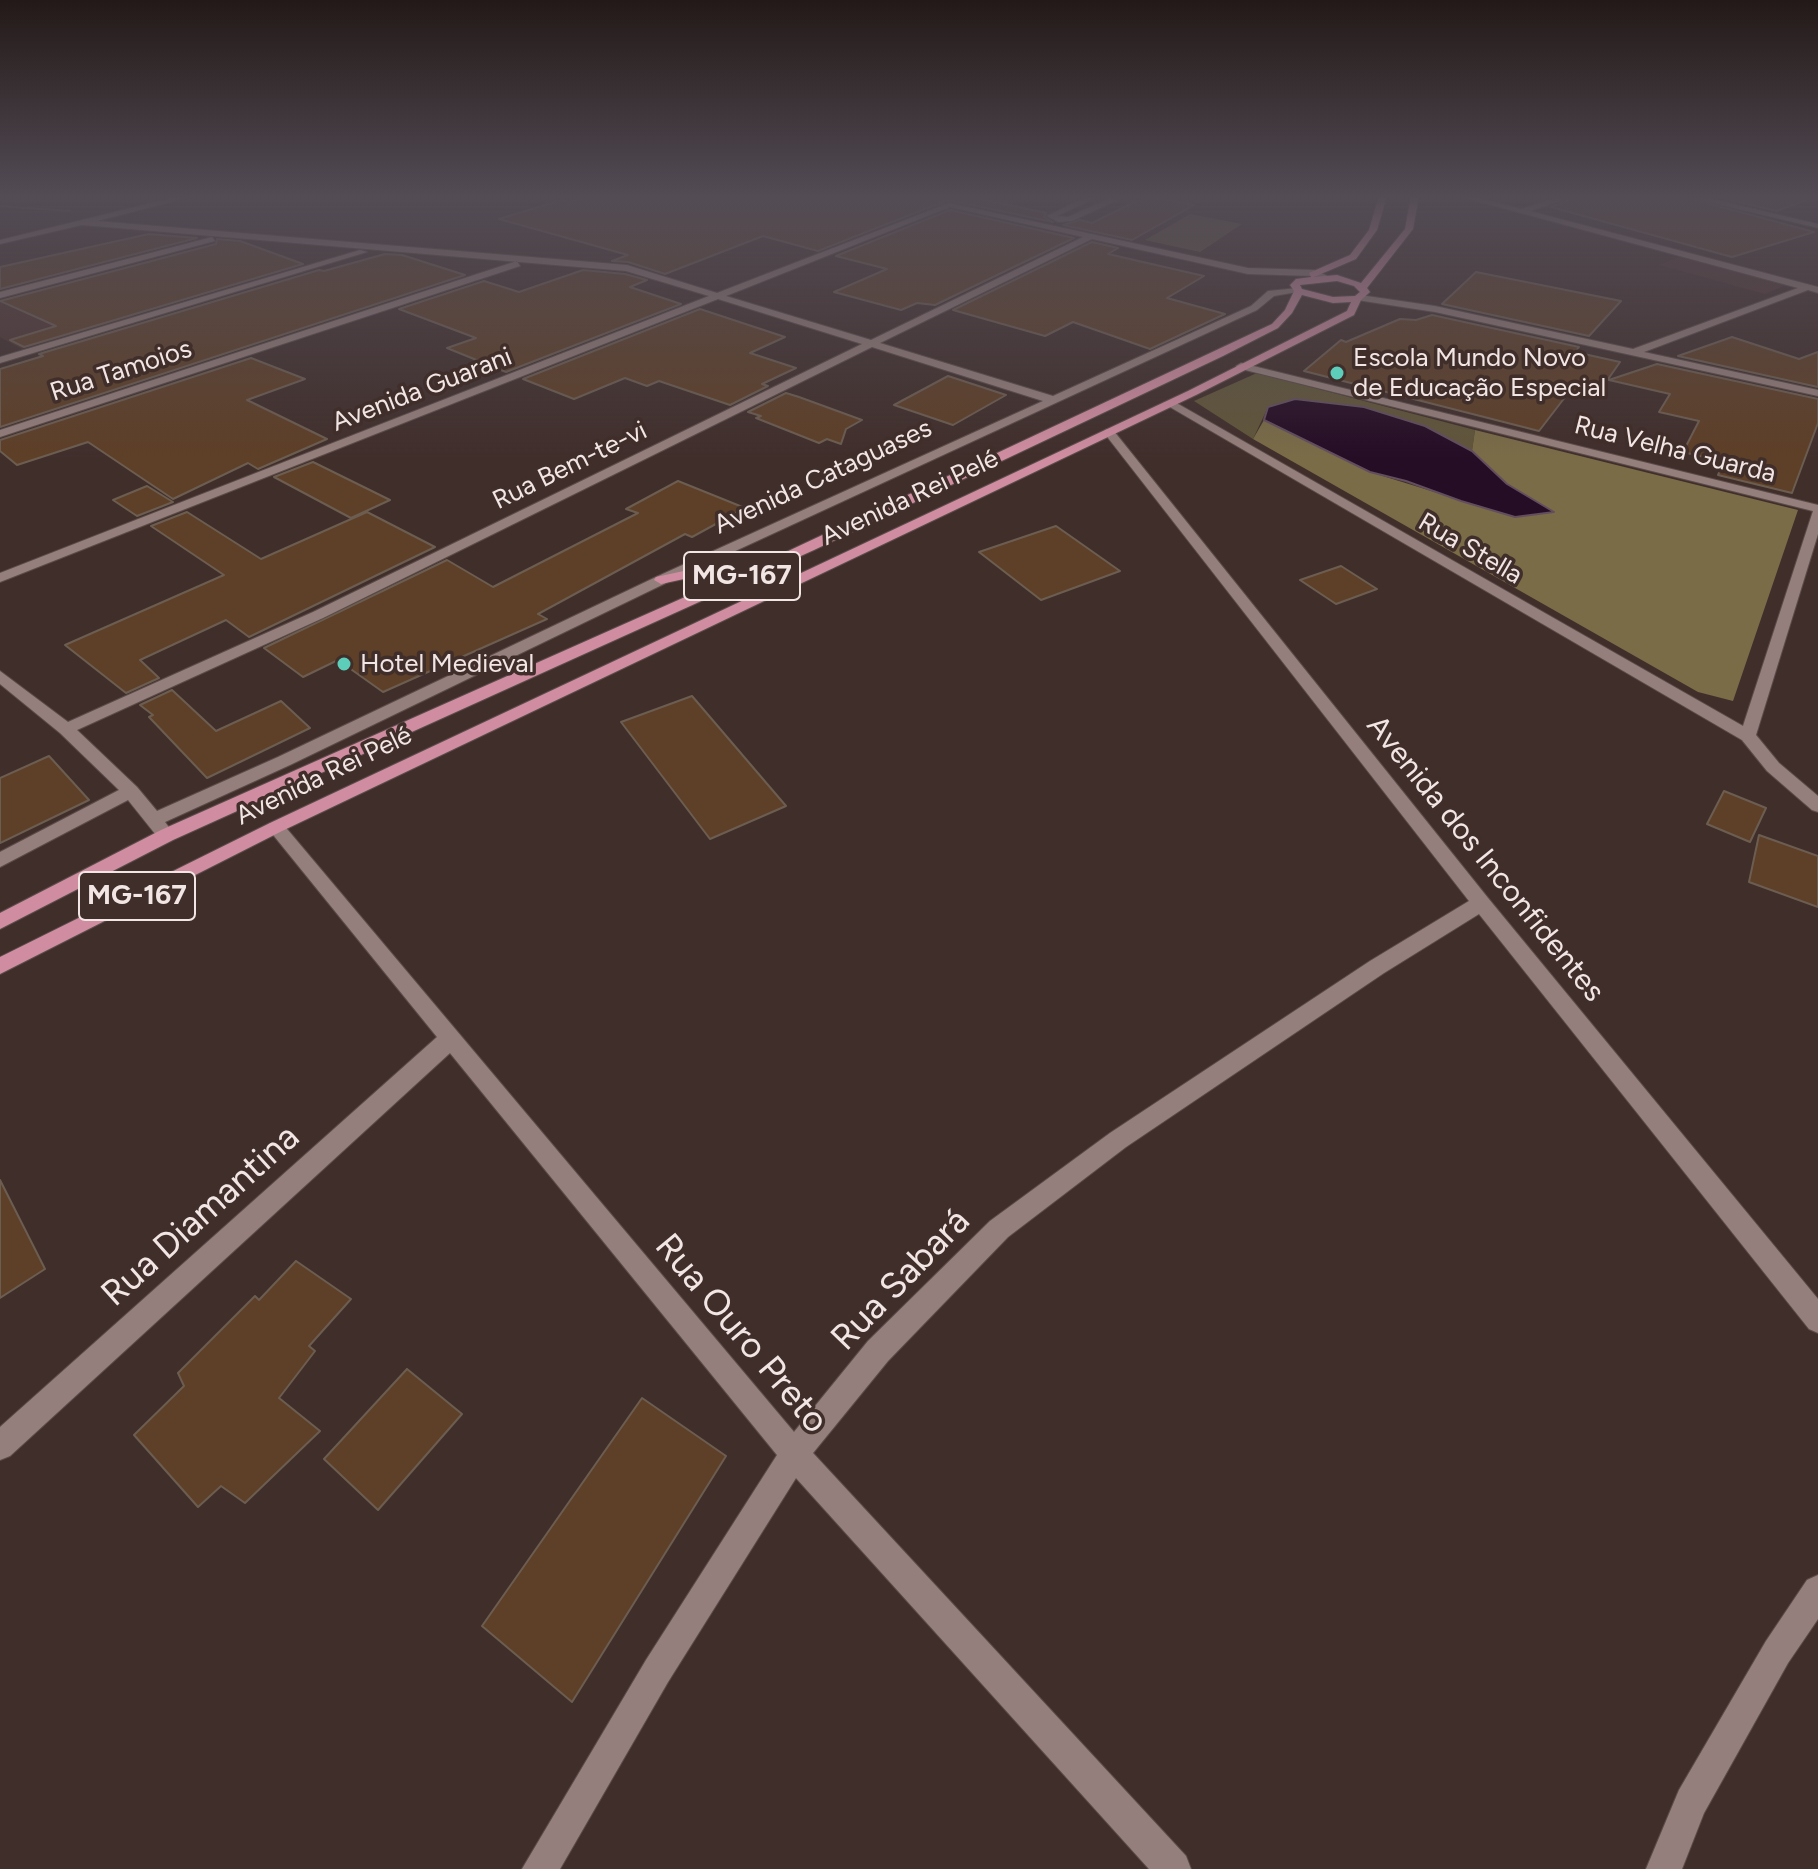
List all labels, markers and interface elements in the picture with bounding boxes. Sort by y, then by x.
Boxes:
street label: Rua Tamoios [46,333,196,409]
street label: Avenida Guarani [328,341,516,439]
place label: Escola Mundo Novo de Educação Especial [1353,342,1606,404]
marker: Escola Mundo Novo de Educação Especial [1328,364,1346,382]
street label: Rua Velha Guarda [1571,410,1779,490]
street label: Avenida Cataguases [709,413,937,541]
street label: Rua Bem-te-vi [488,415,652,517]
street label: Avenida Rei Pelé [816,443,1004,553]
street label: Rua Stella [1412,507,1528,591]
road number: MG-167 [684,552,800,600]
place label: Hotel Medieval [360,648,534,680]
marker: Hotel Medieval [335,655,353,673]
street label: Avenida dos Inconfidentes [1359,709,1611,1009]
street label: Avenida Rei Pelé [231,720,417,832]
road number: MG-167 [79,872,195,920]
street label: Rua Diamantina [93,1116,309,1316]
street label: Rua Sabará [823,1200,979,1360]
street label: Rua Ouro Preto [645,1226,837,1442]

